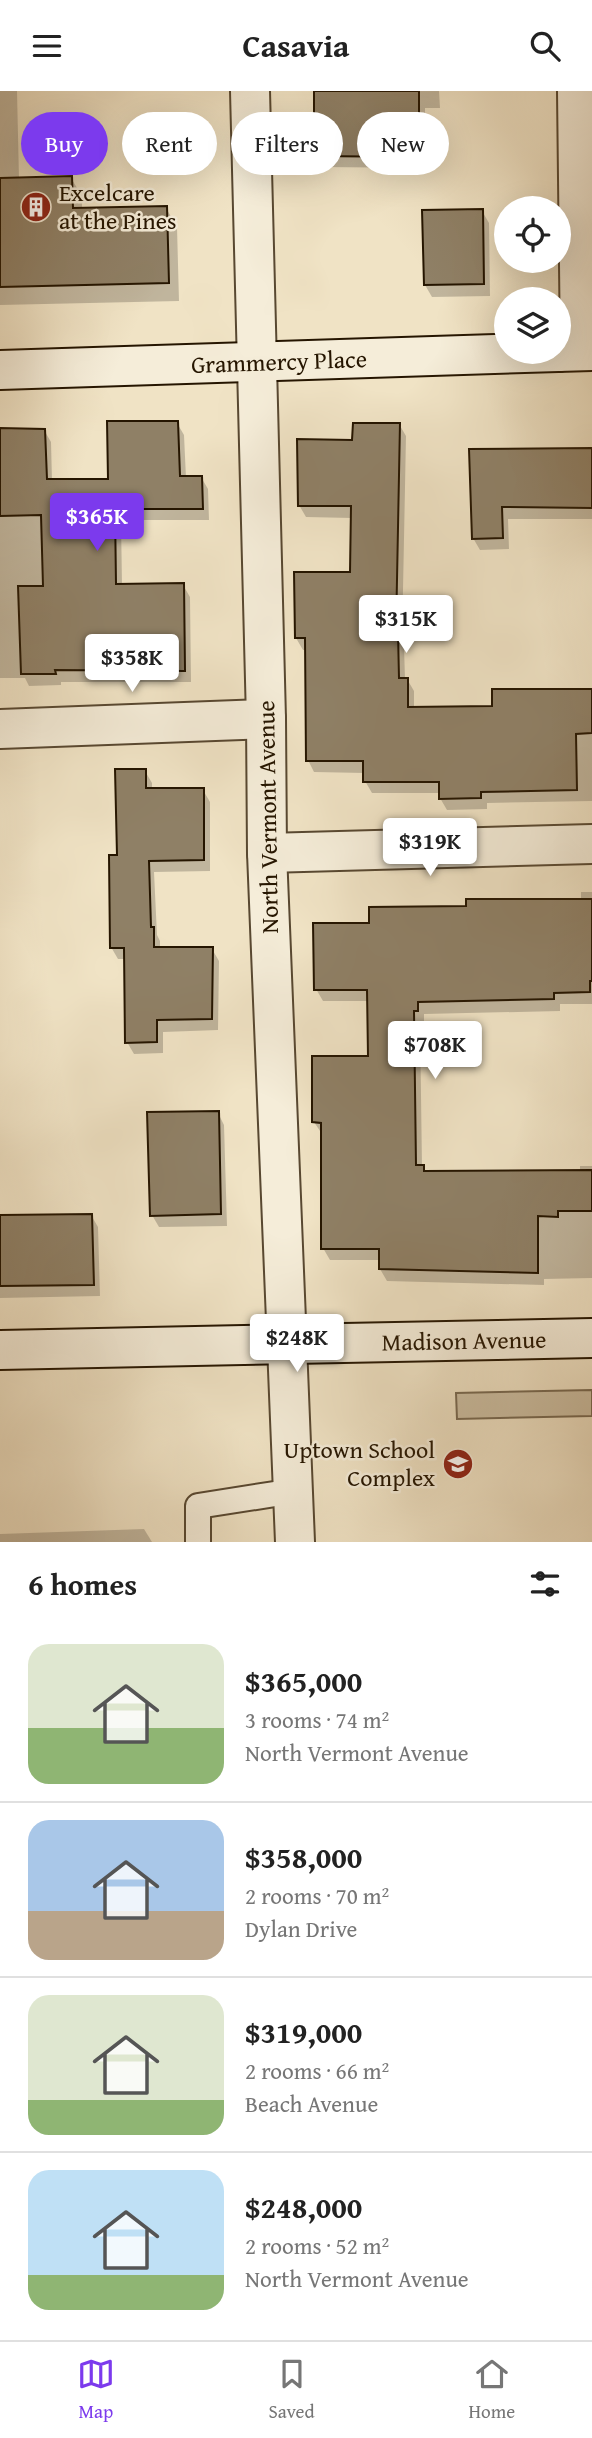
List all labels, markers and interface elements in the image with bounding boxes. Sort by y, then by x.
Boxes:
text: Casavia [243,22,349,69]
icon: menu [28,27,66,65]
icon: search [526,27,564,65]
chip: Buy [21,112,108,175]
chip: Rent [122,112,217,175]
chip: Filters [231,112,343,175]
chip: New [357,112,449,175]
place label: Excelcare at the Pines [59,175,177,238]
building icon: Excelcare at the Pines [19,190,53,224]
map controls [494,196,571,364]
button: locate [494,196,571,273]
button: layers [494,287,571,364]
street label: Grammercy Place [190,341,368,382]
pin: $365K [48,493,146,553]
text: $365K [66,499,128,532]
pin: $315K [357,595,455,655]
text: $315K [375,601,437,634]
pin: $358K [83,635,181,694]
text: $358K [101,640,163,673]
street label: North Vermont Avenue [248,700,287,934]
pin: $319K [381,819,479,878]
text: $319K [399,824,461,857]
pin: $708K [386,1021,484,1081]
text: $708K [404,1027,466,1060]
pin: $248K [248,1315,346,1374]
text: $248K [266,1320,328,1353]
street label: Madison Avenue [381,1322,547,1359]
place label: Uptown School Complex [283,1432,436,1495]
school or university icon: Uptown School Complex [441,1447,475,1481]
text: 6 homes [28,1562,137,1606]
icon: filters [526,1565,564,1603]
text: $365,000 [245,1659,362,1703]
icon: home [84,1672,168,1756]
text: 3 rooms · 74 m² [245,1703,389,1736]
text: North Vermont Avenue [245,1736,469,1769]
text: $358,000 [245,1835,362,1879]
icon: home [84,1848,168,1932]
text: 2 rooms · 70 m² [245,1879,389,1912]
text: Dylan Drive [245,1912,357,1945]
text: $319,000 [245,2010,362,2054]
icon: home [84,2023,168,2107]
text: 2 rooms · 66 m² [245,2054,389,2087]
text: Beach Avenue [245,2087,378,2120]
text: $248,000 [245,2185,362,2229]
icon: home [84,2198,168,2282]
text: 2 rooms · 52 m² [245,2229,389,2262]
text: North Vermont Avenue [245,2262,469,2295]
tab: Map [77,2355,115,2425]
tab: Saved [269,2355,315,2425]
tab: Home [468,2355,515,2425]

